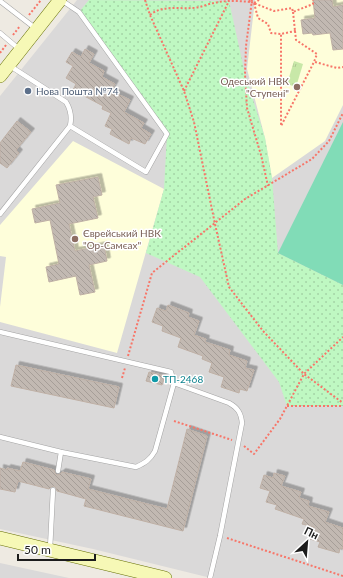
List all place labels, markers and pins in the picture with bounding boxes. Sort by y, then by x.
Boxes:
place label: Одеський НВК "Ступені" [220,75,289,99]
marker: Одеський НВК "Ступені" [292,82,302,92]
place label: Нова Пошта №74 [36,85,119,97]
marker: Нова Пошта №74 [23,86,33,96]
place label: Єврейський НВК "Ор-Самєах" [83,227,161,251]
marker: Єврейський НВК "Ор-Самєах" [70,234,80,244]
place label: ТП-2468 [163,373,203,385]
marker: ТП-2468 [150,374,160,384]

